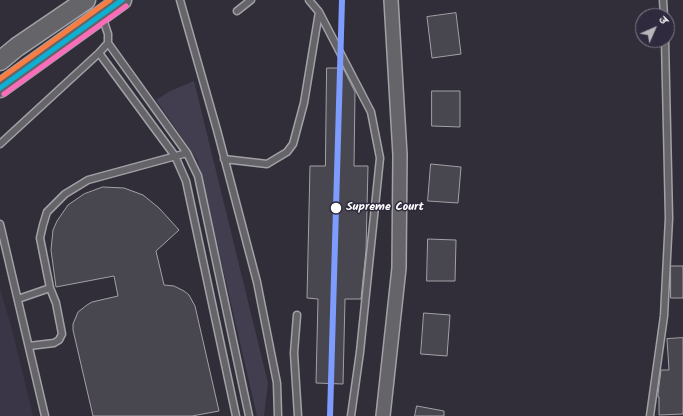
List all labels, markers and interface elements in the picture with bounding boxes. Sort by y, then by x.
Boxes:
north arrow [635,8,675,48]
text: उ [654,11,672,29]
marker: Supreme Court [329,201,343,215]
place label: Supreme Court [346,201,424,215]

